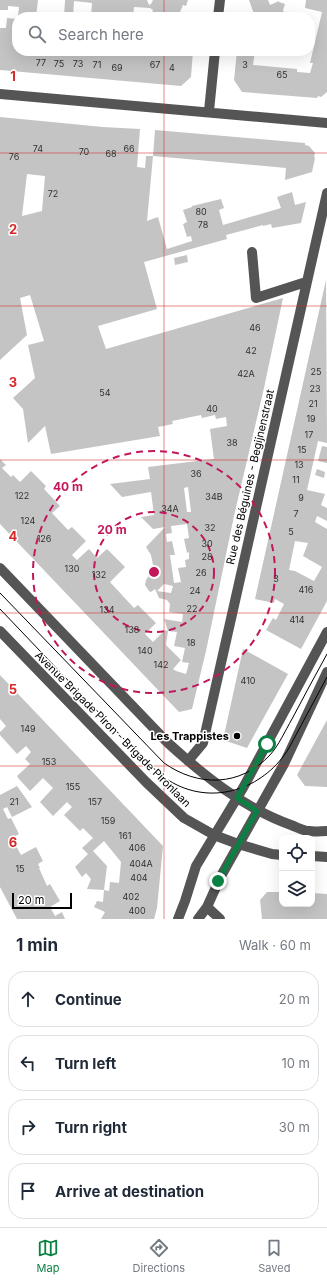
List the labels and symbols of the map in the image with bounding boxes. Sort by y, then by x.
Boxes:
house number: 77 [36,57,46,68]
house number: 75 [54,58,64,69]
house number: 73 [73,58,84,69]
house number: 71 [93,59,101,70]
house number: 67 [150,59,160,70]
house number: 3 [242,59,248,70]
house number: 69 [111,62,123,73]
house number: 4 [169,62,175,73]
text: 1 [10,68,16,84]
house number: 65 [276,69,288,80]
house number: 74 [33,143,43,154]
house number: 66 [123,143,135,154]
house number: 70 [79,146,90,157]
house number: 68 [105,148,117,159]
house number: 76 [9,151,20,162]
house number: 72 [48,188,58,199]
house number: 80 [195,206,207,217]
house number: 78 [198,219,209,230]
text: 2 [9,221,17,237]
house number: 46 [249,322,261,333]
house number: 42 [245,345,257,356]
house number: 25 [311,366,321,377]
house number: 42A [237,368,255,379]
text: 3 [9,374,17,390]
house number: 23 [309,383,321,394]
house number: 54 [99,387,111,398]
street label: Rue des Béguines - Begijnenstraat [223,388,277,566]
house number: 21 [308,398,318,409]
house number: 40 [206,403,218,414]
house number: 19 [306,413,316,424]
house number: 17 [305,429,313,440]
house number: 38 [226,437,238,448]
house number: 15 [297,444,307,455]
house number: 13 [294,459,304,470]
house number: 36 [190,468,202,479]
house number: 11 [292,474,300,485]
text: 40 m [53,479,83,494]
house number: 122 [15,490,29,501]
house number: 34B [205,491,223,502]
house number: 9 [298,492,304,503]
house number: 34A [161,503,179,514]
house number: 7 [293,508,299,519]
house number: 124 [21,515,36,526]
text: 20 m [97,522,127,537]
house number: 32 [204,522,216,533]
house number: 5 [288,526,294,537]
text: 4 [9,528,18,544]
house number: 126 [37,533,52,544]
house number: 30 [201,538,213,549]
house number: 28 [201,551,213,562]
house number: 130 [65,563,80,574]
centre of rings [147,565,161,579]
house number: 26 [195,567,207,578]
house number: 132 [92,569,106,580]
house number: 3 [273,573,279,584]
house number: 416 [299,584,314,595]
house number: 24 [189,585,201,596]
house number: 22 [187,603,197,614]
house number: 134 [99,604,115,615]
house number: 414 [289,614,305,625]
house number: 138 [125,624,140,635]
house number: 18 [186,637,196,648]
house number: 140 [137,645,153,656]
street label: Avenue Brigade Piron - Brigade Pironlaan [32,648,194,810]
house number: 142 [154,659,168,670]
house number: 410 [241,675,256,686]
text: 5 [9,681,17,697]
house number: 149 [20,723,36,734]
place label: Les Trappistes [150,729,229,743]
marker: Les Trappistes [232,731,242,741]
route start [258,735,276,753]
house number: 153 [42,756,57,767]
house number: 155 [66,781,80,792]
house number: 21 [9,796,19,807]
house number: 157 [88,796,102,807]
house number: 159 [101,815,116,826]
house number: 161 [119,830,131,841]
text: 6 [9,834,17,850]
house number: 406 [128,842,146,853]
house number: 404A [129,858,153,869]
house number: 15 [15,863,25,874]
house number: 404 [130,872,148,883]
route end [209,872,227,890]
scale bar [12,891,72,910]
house number: 402 [123,891,139,902]
house number: 400 [128,905,146,916]

